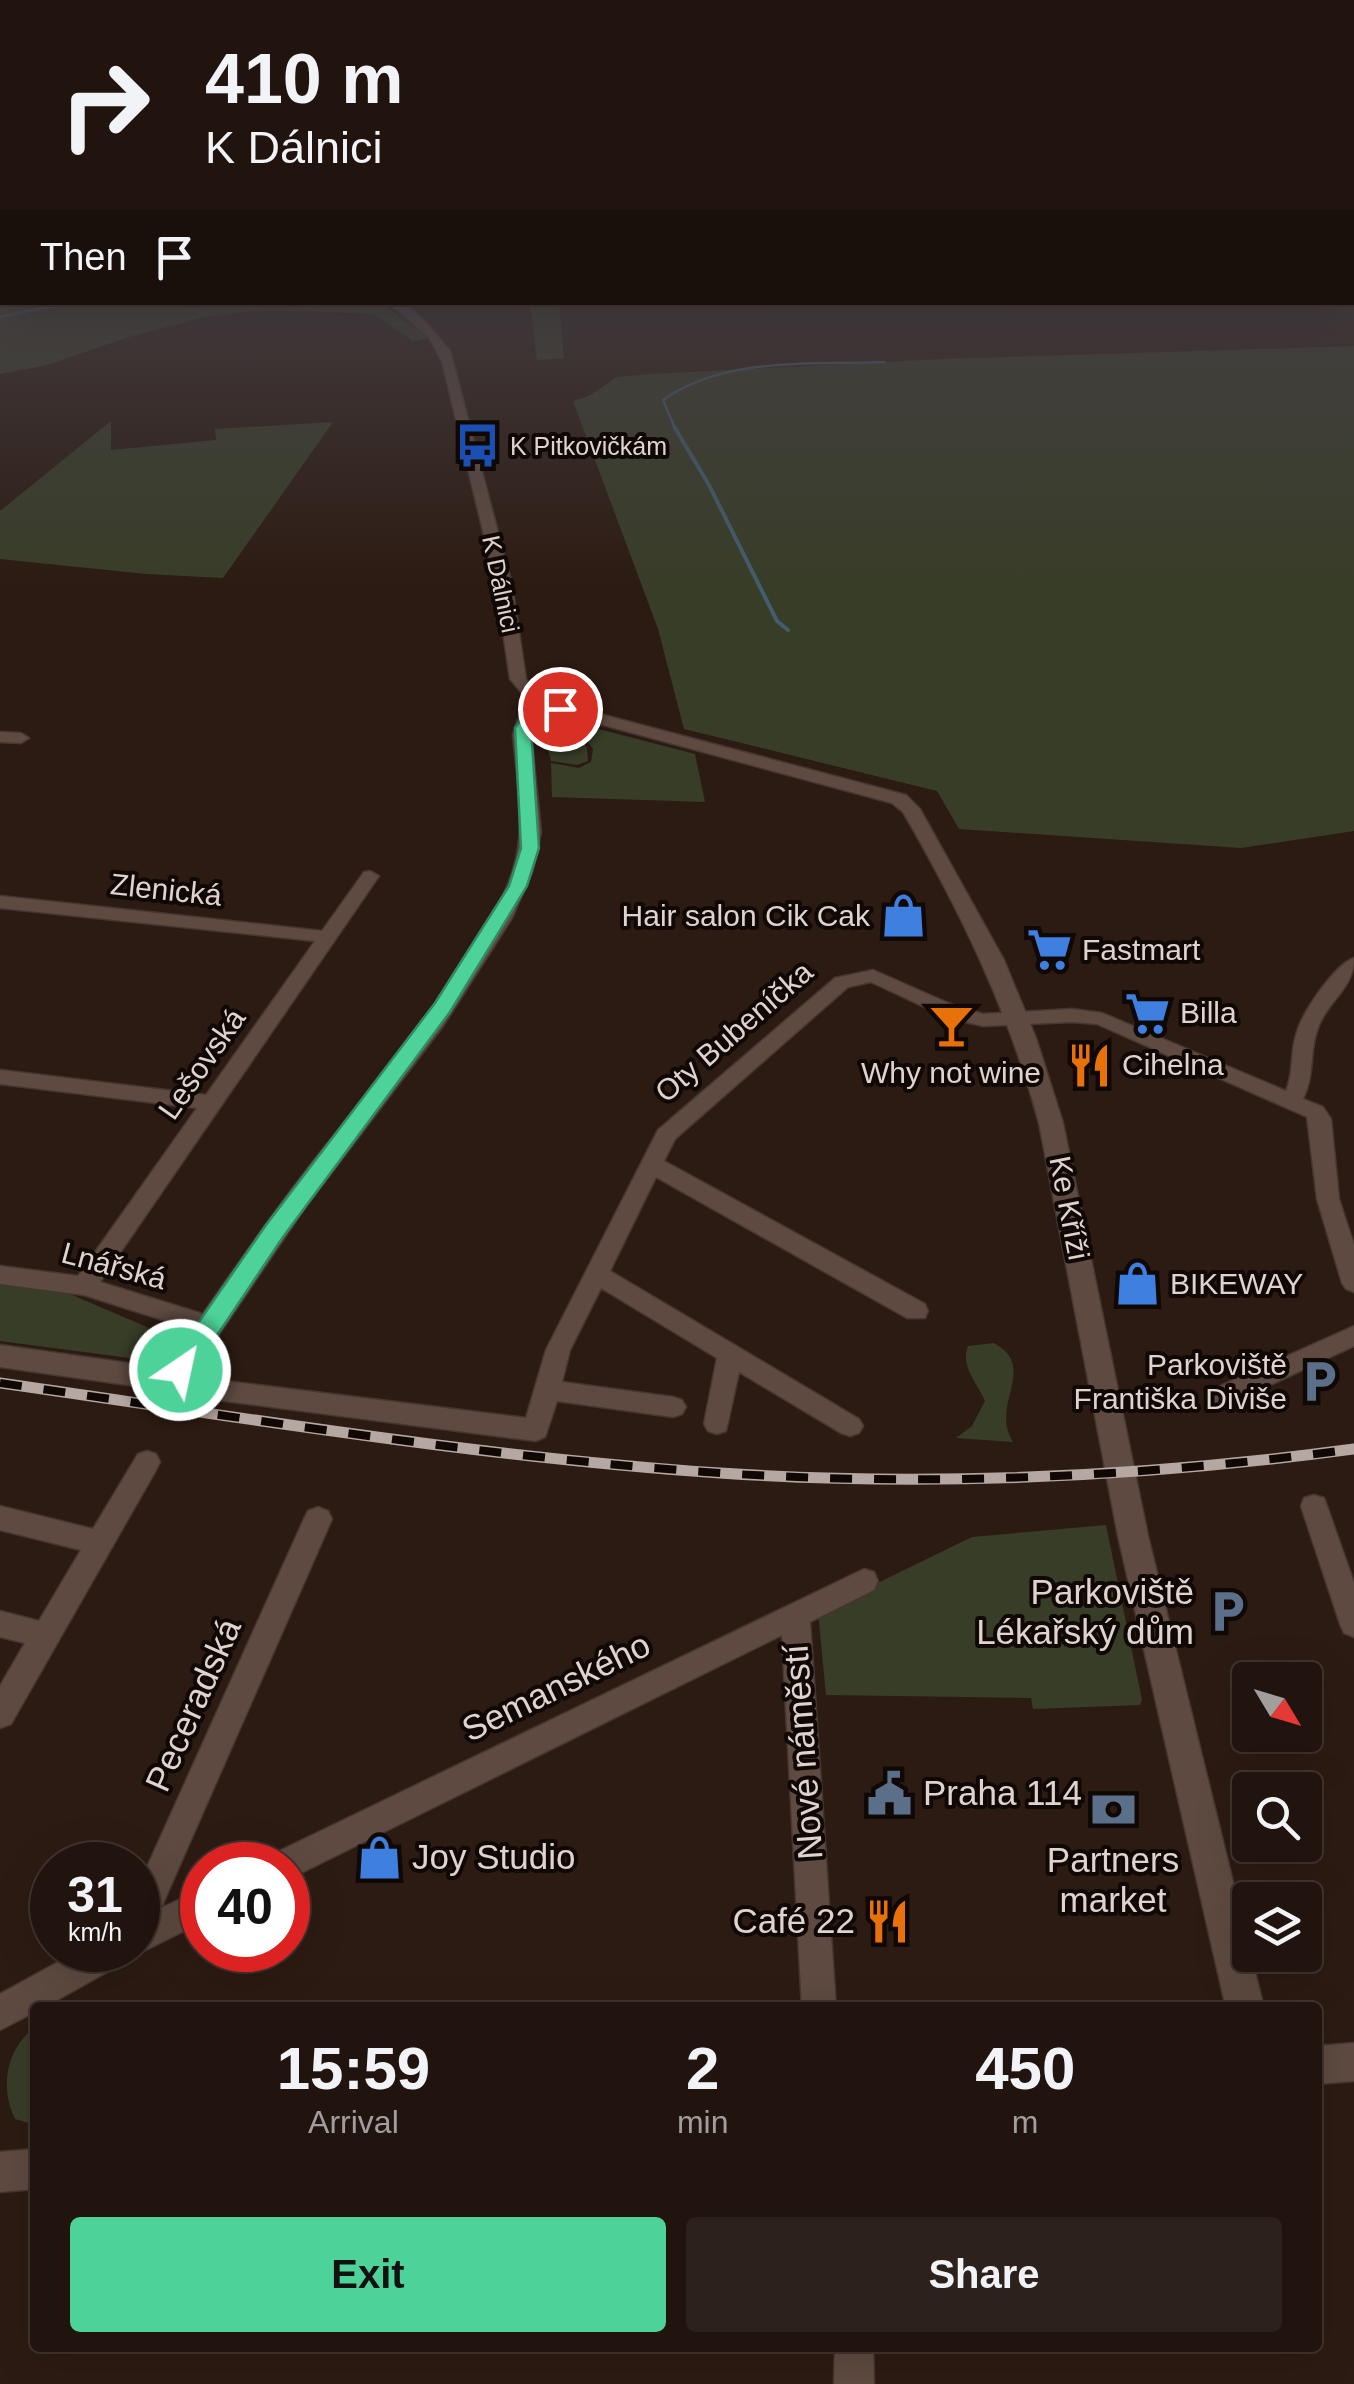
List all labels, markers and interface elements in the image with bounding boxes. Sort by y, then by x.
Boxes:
icon: right [40,40,170,170]
text: 410 m [205,40,403,118]
text: K Dálnici [205,122,383,173]
icon: arrive [147,230,202,285]
text: Then [40,236,127,278]
bus stop icon: K Pitkovičkám [453,422,501,470]
place label: K Pitkovičkám [510,432,667,460]
street label: K Dálnici [477,533,525,635]
pin [518,667,603,752]
icon: arrive [533,682,588,737]
street label: Zlenická [109,867,224,912]
shop icon: Hair salon Cik Cak [879,892,927,940]
place label: Hair salon Cik Cak [622,899,871,932]
supermarket icon: Fastmart [1025,926,1073,974]
place label: Fastmart [1082,933,1201,966]
street label: Oty Bubeníčka [649,954,819,1109]
supermarket icon: Billa [1123,989,1171,1037]
place label: Billa [1180,996,1237,1029]
street label: Lešovská [152,1002,252,1125]
bar icon: Why not wine [927,1002,975,1050]
restaurant icon: Cihelna [1065,1041,1113,1089]
place label: Cihelna [1122,1048,1224,1081]
place label: Why not wine [861,1056,1041,1089]
street label: Ke Kříži [1043,1153,1096,1263]
street label: Lnářská [58,1236,170,1295]
shop icon: BIKEWAY [1113,1260,1161,1308]
place label: BIKEWAY [1170,1267,1303,1300]
position arrow [128,1318,232,1422]
place label: Parkoviště Františka Diviše [1074,1348,1287,1415]
parking icon: Parkoviště Františka Diviše [1296,1358,1344,1406]
place label: Parkoviště Lékařský dům [976,1572,1194,1651]
parking icon: Parkoviště Lékařský dům [1203,1588,1251,1636]
street label: Peceradská [137,1612,248,1797]
street label: Semanského [455,1624,656,1749]
street label: Nové náměstí [775,1643,829,1861]
north arrow [1232,1662,1322,1752]
map controls [1232,1662,1322,1972]
public building icon: Praha 114 [866,1769,914,1817]
button: search [1232,1772,1322,1862]
place label: Praha 114 [923,1773,1082,1812]
bank icon: Partners market [1089,1786,1137,1834]
shop icon: Joy Studio [355,1833,403,1881]
place label: Joy Studio [412,1837,575,1876]
place label: Partners market [1047,1840,1179,1919]
speed limit sign: 40 [180,1842,310,1972]
text: 31 [67,1867,123,1923]
button: layers [1232,1882,1322,1972]
restaurant icon: Café 22 [864,1897,912,1945]
place label: Café 22 [732,1901,855,1940]
text: km/h [68,1918,122,1946]
text: 15:59 [277,2035,430,2102]
text: 2 [686,2035,719,2102]
text: 450 [975,2035,1075,2102]
text: Arrival [308,2104,399,2140]
text: min [677,2104,728,2140]
text: m [1012,2104,1039,2140]
button: Exit [70,2217,666,2332]
button: Share [686,2217,1282,2332]

